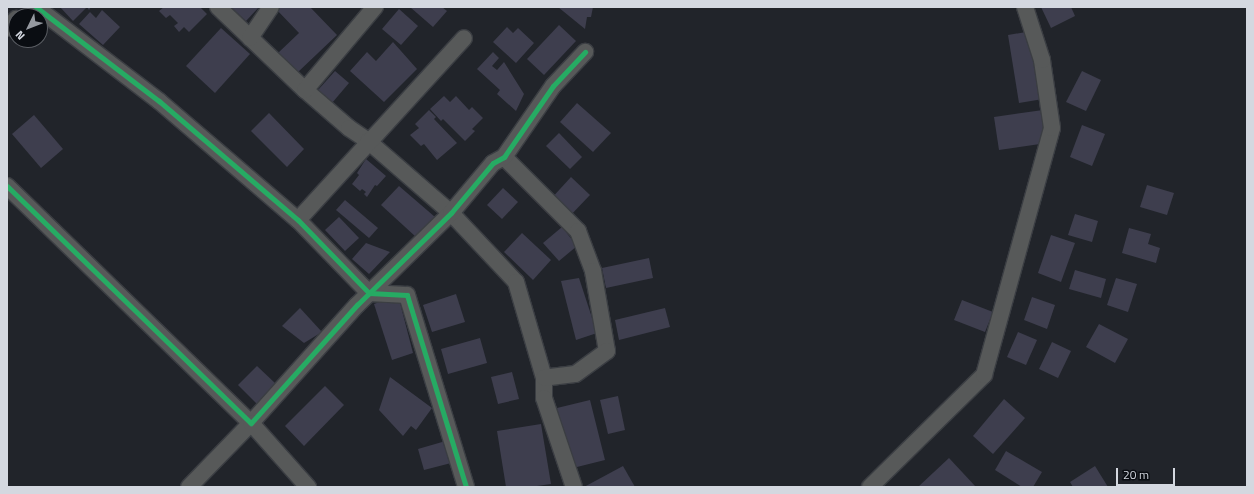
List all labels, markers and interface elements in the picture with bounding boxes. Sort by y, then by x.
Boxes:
north arrow [8,8,48,48]
text: N [12,27,28,44]
scale bar [1118,460,1177,486]
text: 20 m [1123,465,1149,484]

